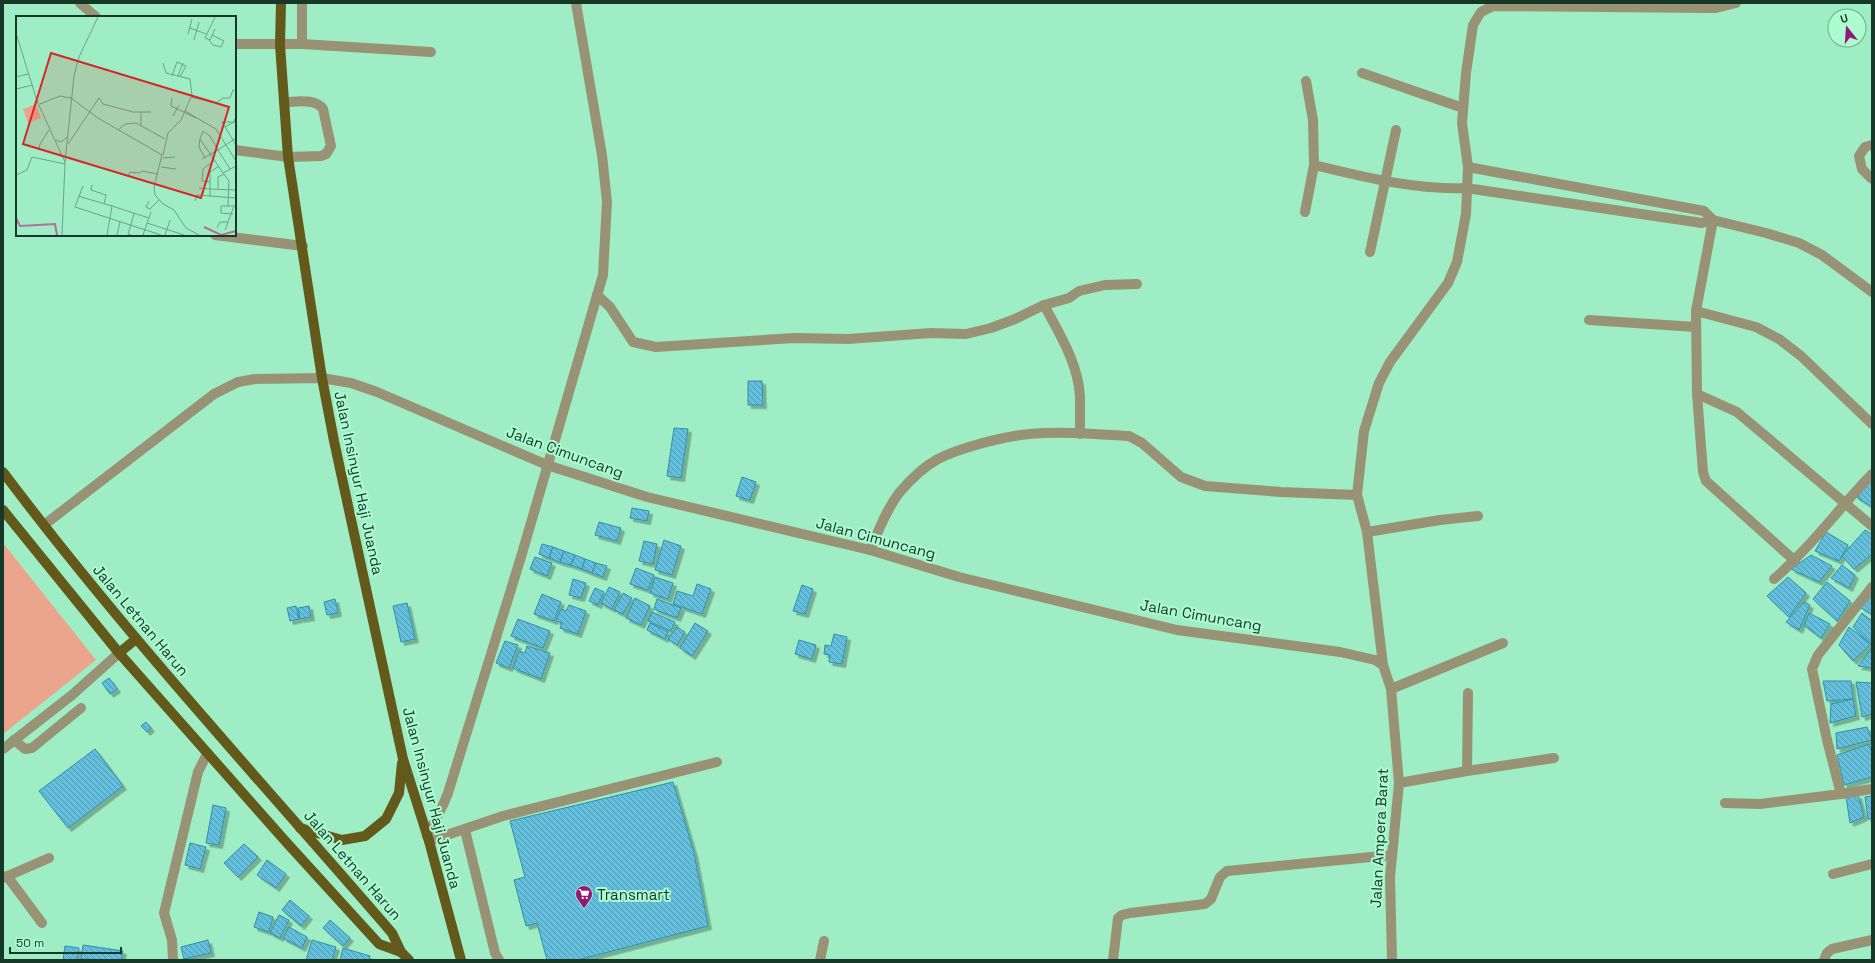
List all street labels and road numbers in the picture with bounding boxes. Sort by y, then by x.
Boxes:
street label: Jalan Insinyur Haji Juanda [330,389,388,577]
street label: Jalan Cimuncang [504,422,626,482]
street label: Jalan Cimuncang [814,513,938,563]
street label: Jalan Letnan Harun [89,560,193,680]
street label: Jalan Cimuncang [1139,595,1263,635]
street label: Jalan Insinyur Haji Juanda [399,705,466,891]
street label: Jalan Ampera Barat [1366,767,1392,908]
street label: Jalan Letnan Harun [300,806,406,924]

